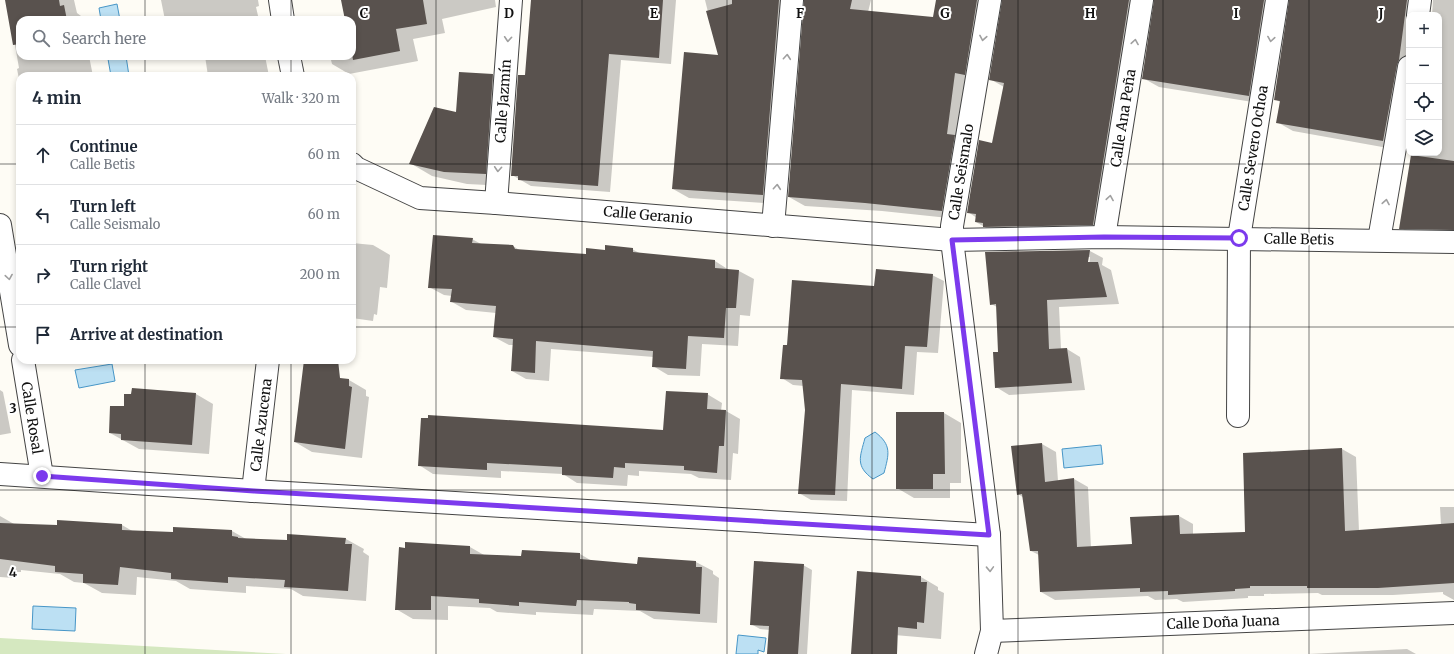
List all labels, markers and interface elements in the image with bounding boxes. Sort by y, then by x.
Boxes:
text: C [360,5,369,22]
text: D [504,5,514,22]
text: E [650,5,659,22]
text: F [796,5,804,22]
text: G [940,5,950,22]
text: H [1085,5,1096,22]
text: I [1233,5,1239,22]
text: J [1377,5,1384,22]
map controls [1406,12,1442,156]
button: + [1406,12,1442,48]
search box [16,16,356,60]
icon: search [30,27,52,49]
text: Search here [62,29,146,48]
one-way arrow [980,35,988,42]
one-way arrow [1267,35,1276,42]
one-way arrow [503,36,512,42]
one-way arrow [1130,39,1139,45]
button: − [1406,48,1442,84]
one-way arrow [783,54,792,60]
street label: Calle Jazmín [491,59,515,143]
street label: Calle Ana Peña [1106,67,1140,168]
street label: Calle Severo Ochoa [1234,83,1272,212]
button: locate [1406,84,1442,120]
text: 4 min [32,87,81,109]
text: Walk · 320 m [262,90,340,107]
button: layers [1406,120,1442,156]
street label: Calle Seismalo [945,123,977,221]
text: Continue [70,137,138,156]
icon: ahead [32,144,54,166]
text: 60 m [308,146,340,163]
text: Calle Betis [70,156,135,173]
one-way arrow [494,166,503,172]
one-way arrow [772,184,781,190]
one-way arrow [1105,195,1114,201]
text: Turn left [70,197,136,216]
one-way arrow [1381,199,1390,205]
street label: Calle Geranio [603,202,693,228]
icon: left [32,204,54,226]
text: 60 m [308,206,340,223]
text: Calle Seismalo [70,216,160,233]
route start [1230,229,1248,247]
street label: Calle Betis [1264,229,1334,249]
text: Turn right [70,257,148,276]
icon: right [32,264,54,286]
text: 200 m [300,266,340,283]
one-way arrow [4,274,13,280]
text: Calle Clavel [70,276,141,293]
icon: arrive [32,324,54,346]
text: Arrive at destination [70,325,223,344]
street label: Calle Azucena [246,377,276,473]
street label: Calle Rosal [17,381,47,456]
text: 3 [9,400,17,417]
route end [33,467,51,485]
text: 4 [9,564,18,581]
one-way arrow [986,566,994,572]
street label: Calle Doña Juana [1166,611,1280,633]

